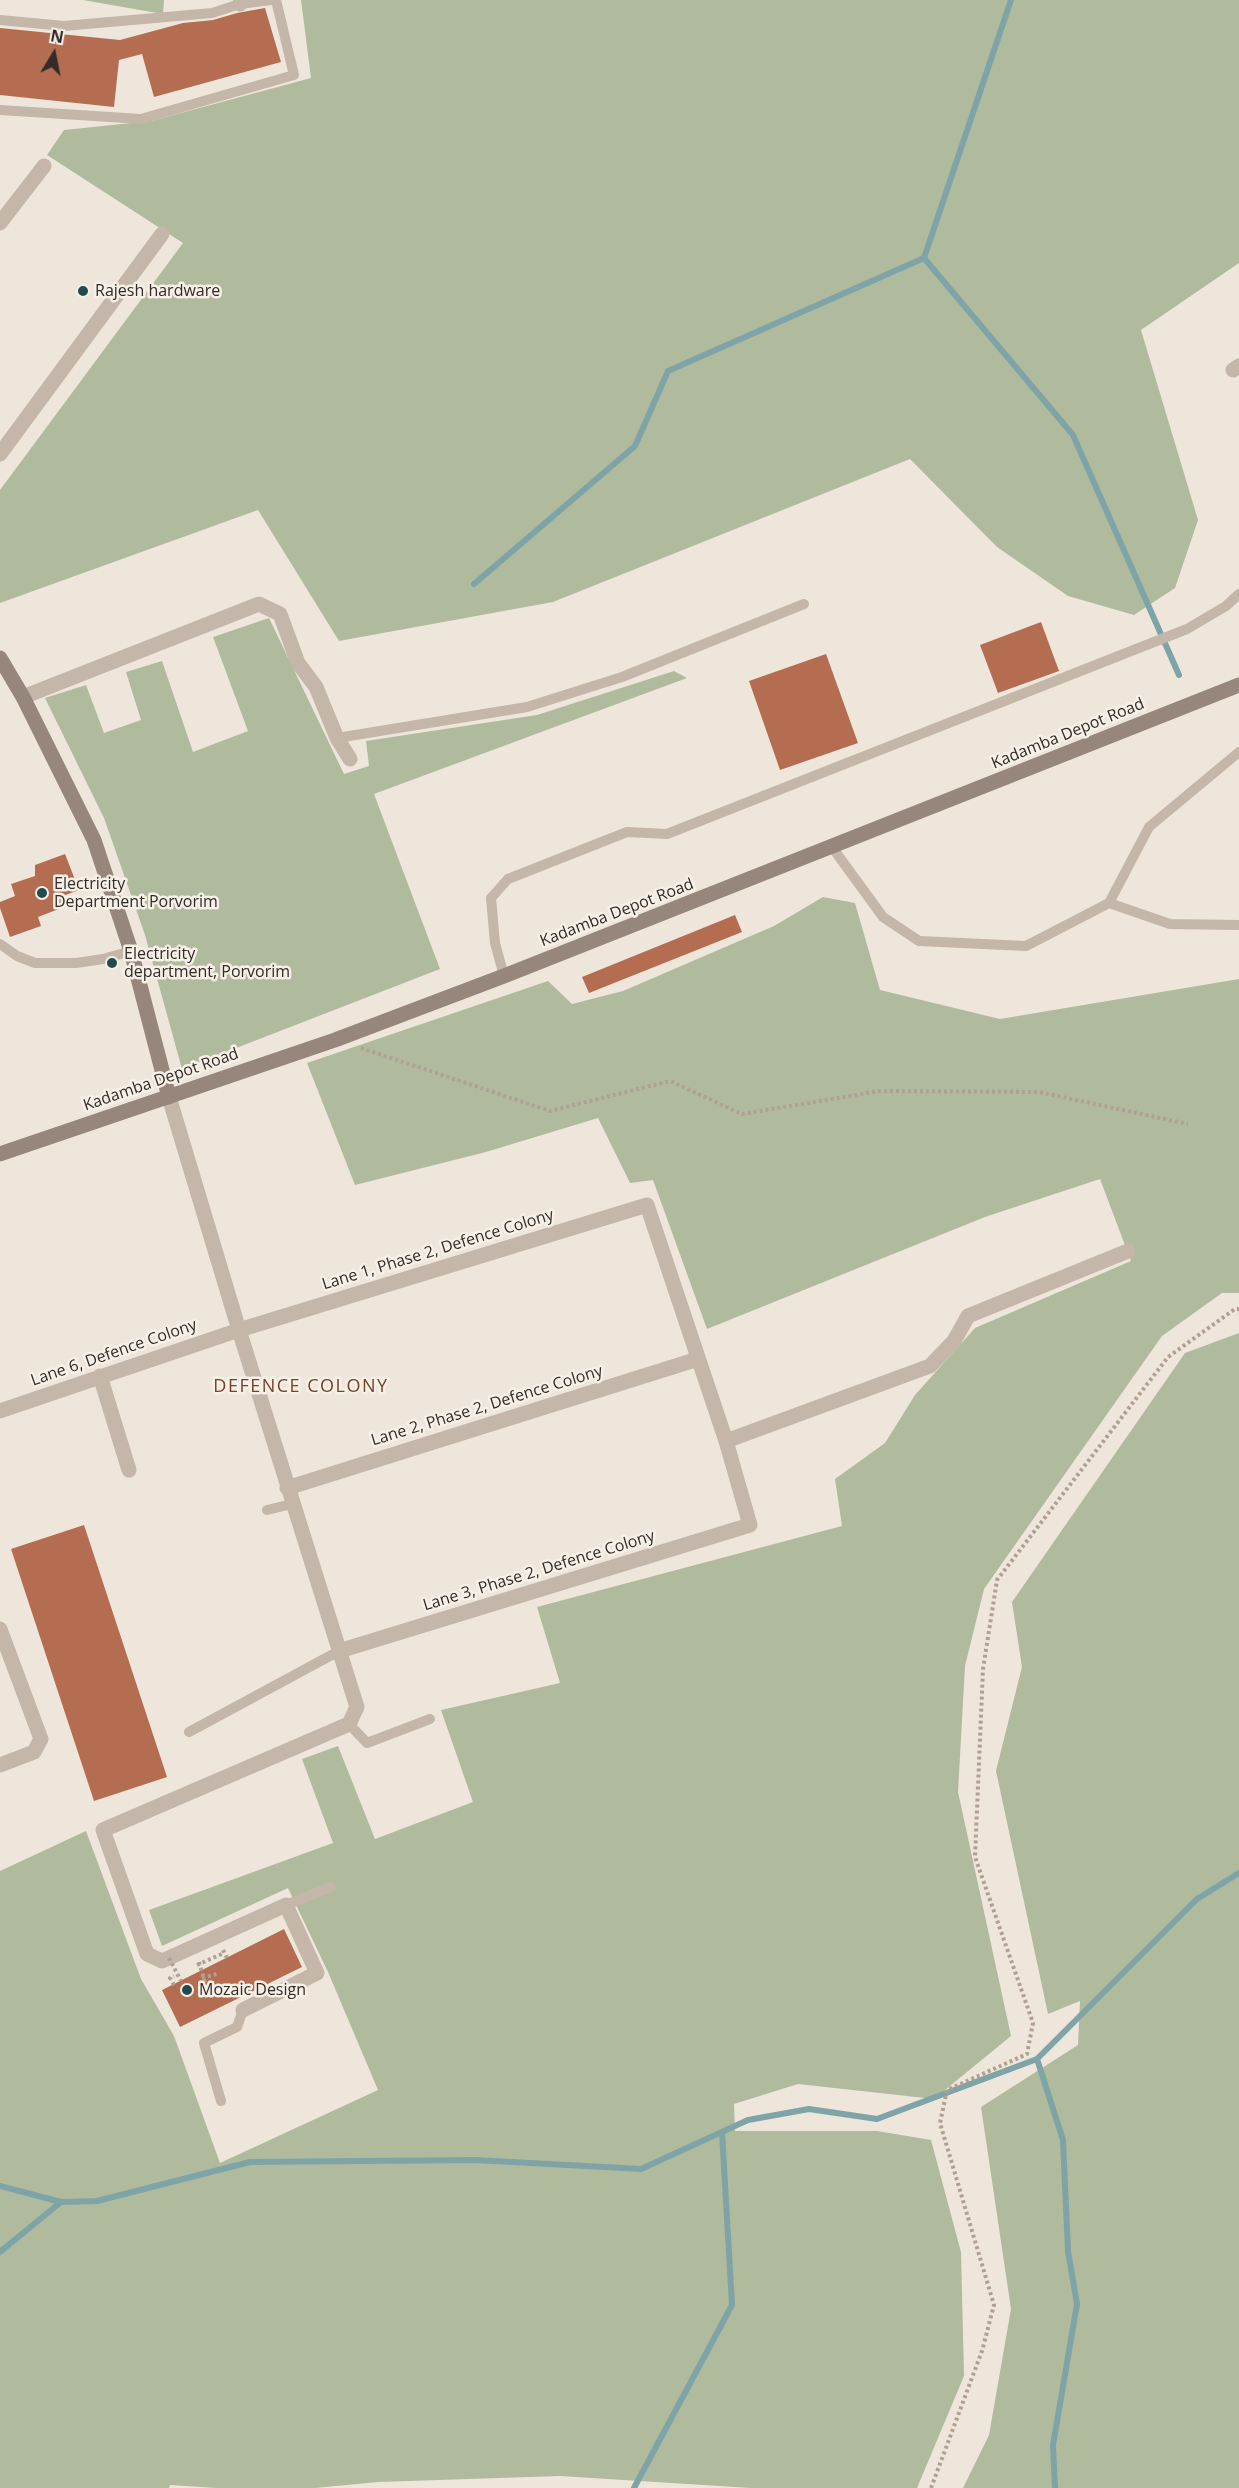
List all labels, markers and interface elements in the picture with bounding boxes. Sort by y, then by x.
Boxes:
north arrow [24,24,84,84]
text: N [49,24,65,48]
place label: Rajesh hardware [95,281,220,301]
marker: Rajesh hardware [76,284,90,298]
street label: Kadamba Depot Road [989,695,1147,773]
place label: Electricity Department Porvorim [54,874,218,912]
street label: Kadamba Depot Road [537,875,697,951]
marker: Electricity Department Porvorim [35,886,49,900]
place label: Electricity department, Porvorim [124,944,290,982]
marker: Electricity department, Porvorim [105,956,119,970]
street label: Kadamba Depot Road [81,1044,241,1116]
street label: Lane 1, Phase 2, Defence Colony [320,1206,556,1294]
street label: Lane 6, Defence Colony [28,1316,200,1390]
street label: Lane 2, Phase 2, Defence Colony [369,1362,605,1450]
district label: DEFENCE COLONY [213,1376,389,1398]
street label: Lane 3, Phase 2, Defence Colony [421,1527,657,1615]
place label: Mozaic Design [199,1980,306,2000]
marker: Mozaic Design [180,1983,194,1997]

